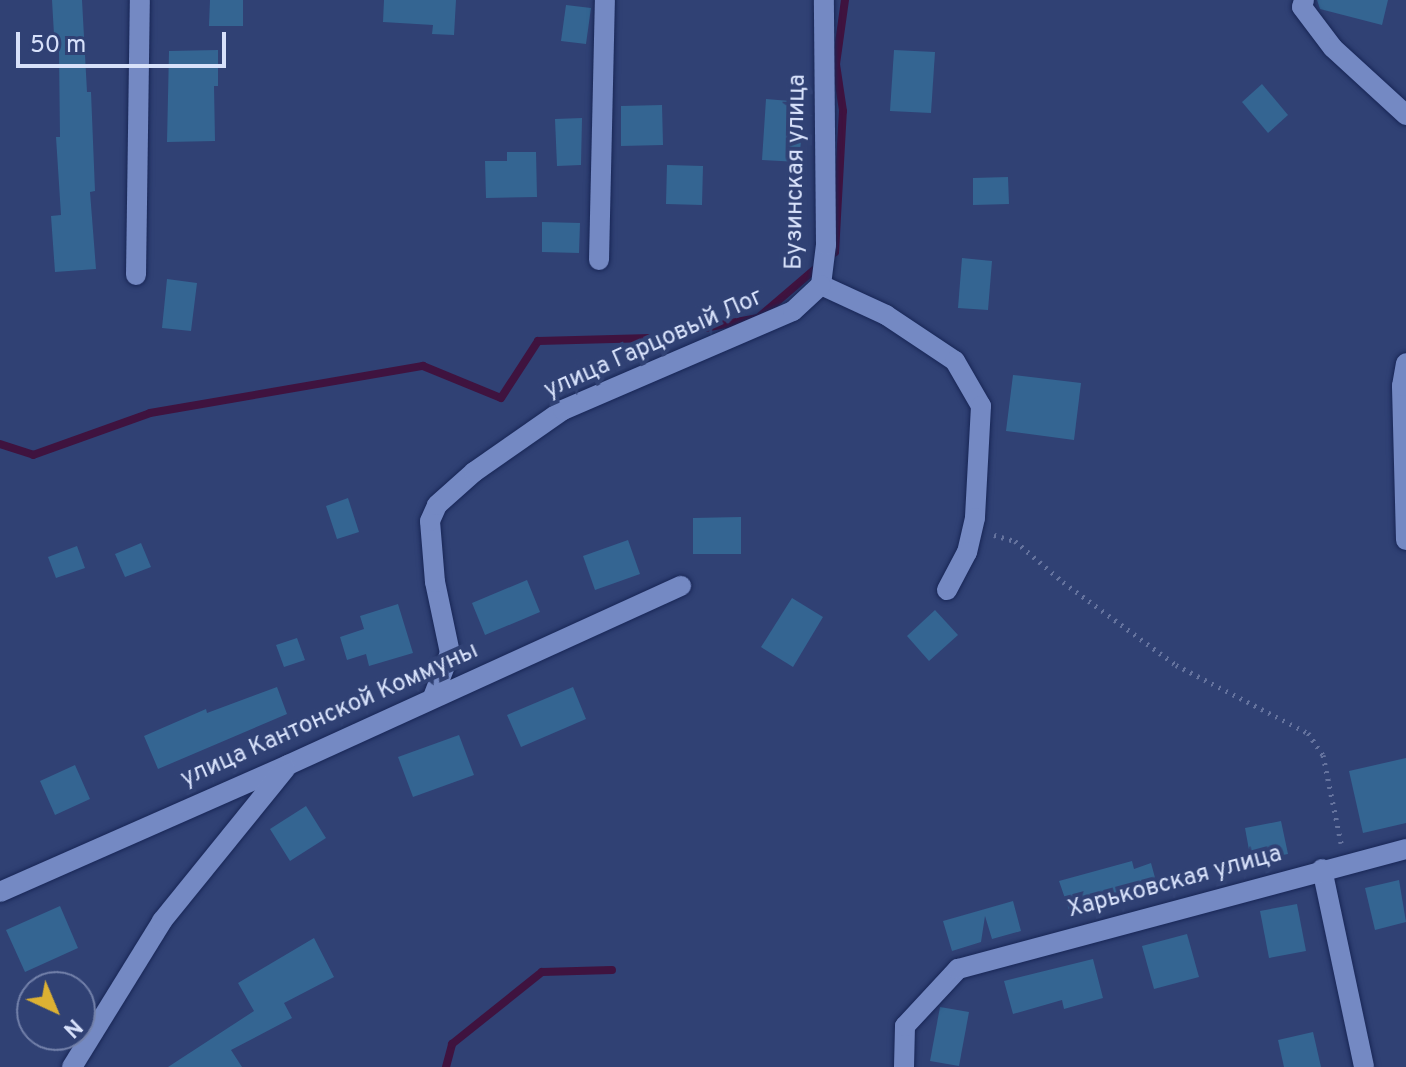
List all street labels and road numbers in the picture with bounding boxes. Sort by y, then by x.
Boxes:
street label: Бузинская улица [781,74,813,270]
street label: улица Гарцовый Лог [540,284,768,406]
street label: улица Кантонской Коммуны [177,637,483,795]
street label: Харьковская улица [1065,841,1285,925]

